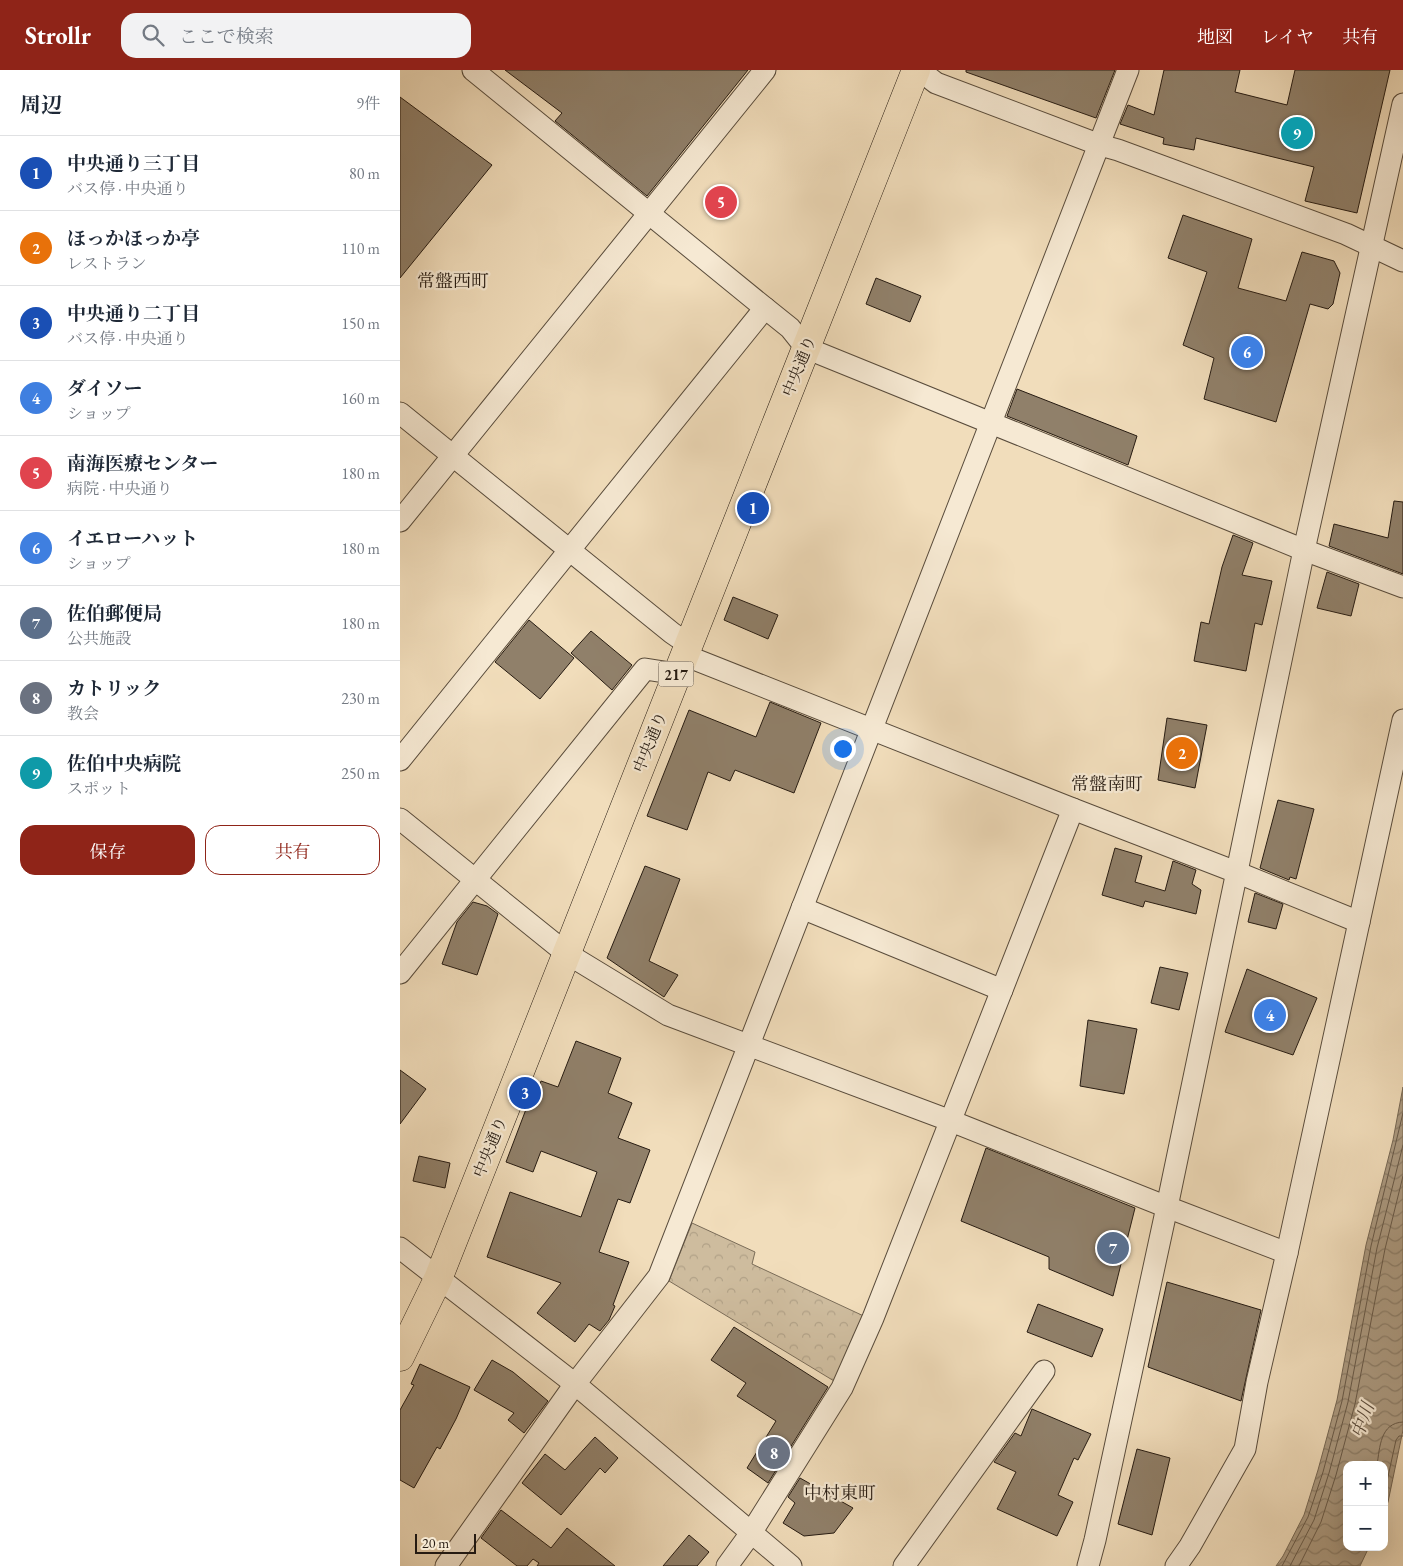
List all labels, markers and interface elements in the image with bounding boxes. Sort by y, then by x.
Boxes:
search box [121,13,471,58]
text: Strollr [25,20,91,51]
icon: search [139,21,167,49]
text: ここで検索 [179,24,274,49]
text: 地図 [1197,25,1233,48]
text: レイヤ [1261,25,1314,48]
text: 共有 [1342,25,1378,48]
text: 周辺 [20,91,62,118]
text: 9件 [356,93,380,114]
pin: 9 [1281,114,1313,152]
text: 中央通り三丁目 [67,151,200,176]
text: 1 [32,163,40,184]
text: 80 m [349,163,380,184]
text: バス停 · 中央通り [67,178,189,199]
pin: 5 [705,183,737,221]
text: ほっかほっか亭 [67,226,200,251]
text: 2 [32,238,40,259]
text: 110 m [341,238,380,259]
text: レストラン [67,253,147,274]
district label: 常盤西町 [417,269,489,292]
text: 中央通り二丁目 [67,301,200,326]
text: 3 [32,313,40,334]
text: 150 m [341,313,380,334]
text: バス停 · 中央通り [67,328,189,349]
street label: 中央通り [777,332,821,400]
pin: 6 [1231,333,1263,371]
text: ダイソー [67,376,143,401]
text: 4 [32,388,40,409]
text: 160 m [341,388,380,409]
text: ショップ [67,403,131,424]
text: 南海医療センター [67,451,218,476]
text: 5 [32,463,40,484]
text: 180 m [341,463,380,484]
text: 病院 · 中央通り [67,478,173,499]
pin: 1 [737,489,769,527]
text: イエローハット [67,526,198,551]
text: 6 [32,538,40,559]
text: 180 m [341,538,380,559]
text: ショップ [67,553,131,574]
text: 佐伯郵便局 [67,601,162,626]
text: 7 [32,613,40,634]
text: 180 m [341,613,380,634]
text: 公共施設 [67,628,131,649]
road number: 217 [658,662,694,686]
text: カトリック [67,676,161,701]
text: 8 [32,688,40,709]
text: 230 m [341,688,380,709]
text: 教会 [67,703,99,724]
street label: 中央通り [628,708,672,776]
pin: 2 [1166,734,1198,772]
your location [830,736,856,762]
text: 佐伯中央病院 [67,751,181,776]
text: 9 [32,763,40,784]
text: 250 m [341,763,380,784]
district label: 常盤南町 [1071,772,1143,795]
text: スポット [67,778,131,799]
button: 保存 [20,825,195,875]
button: 共有 [205,825,380,875]
pin: 4 [1254,996,1286,1034]
pin: 3 [509,1074,541,1112]
street label: 中央通り [468,1113,512,1181]
pin: 7 [1097,1229,1129,1267]
water label: 中川 [1345,1397,1380,1441]
pin: 8 [758,1434,790,1472]
map controls [1343,1461,1388,1551]
button: + [1343,1461,1388,1506]
district label: 中村東町 [804,1481,876,1504]
button: − [1343,1506,1388,1551]
scale bar [415,1531,476,1554]
text: 20 m [422,1534,449,1552]

